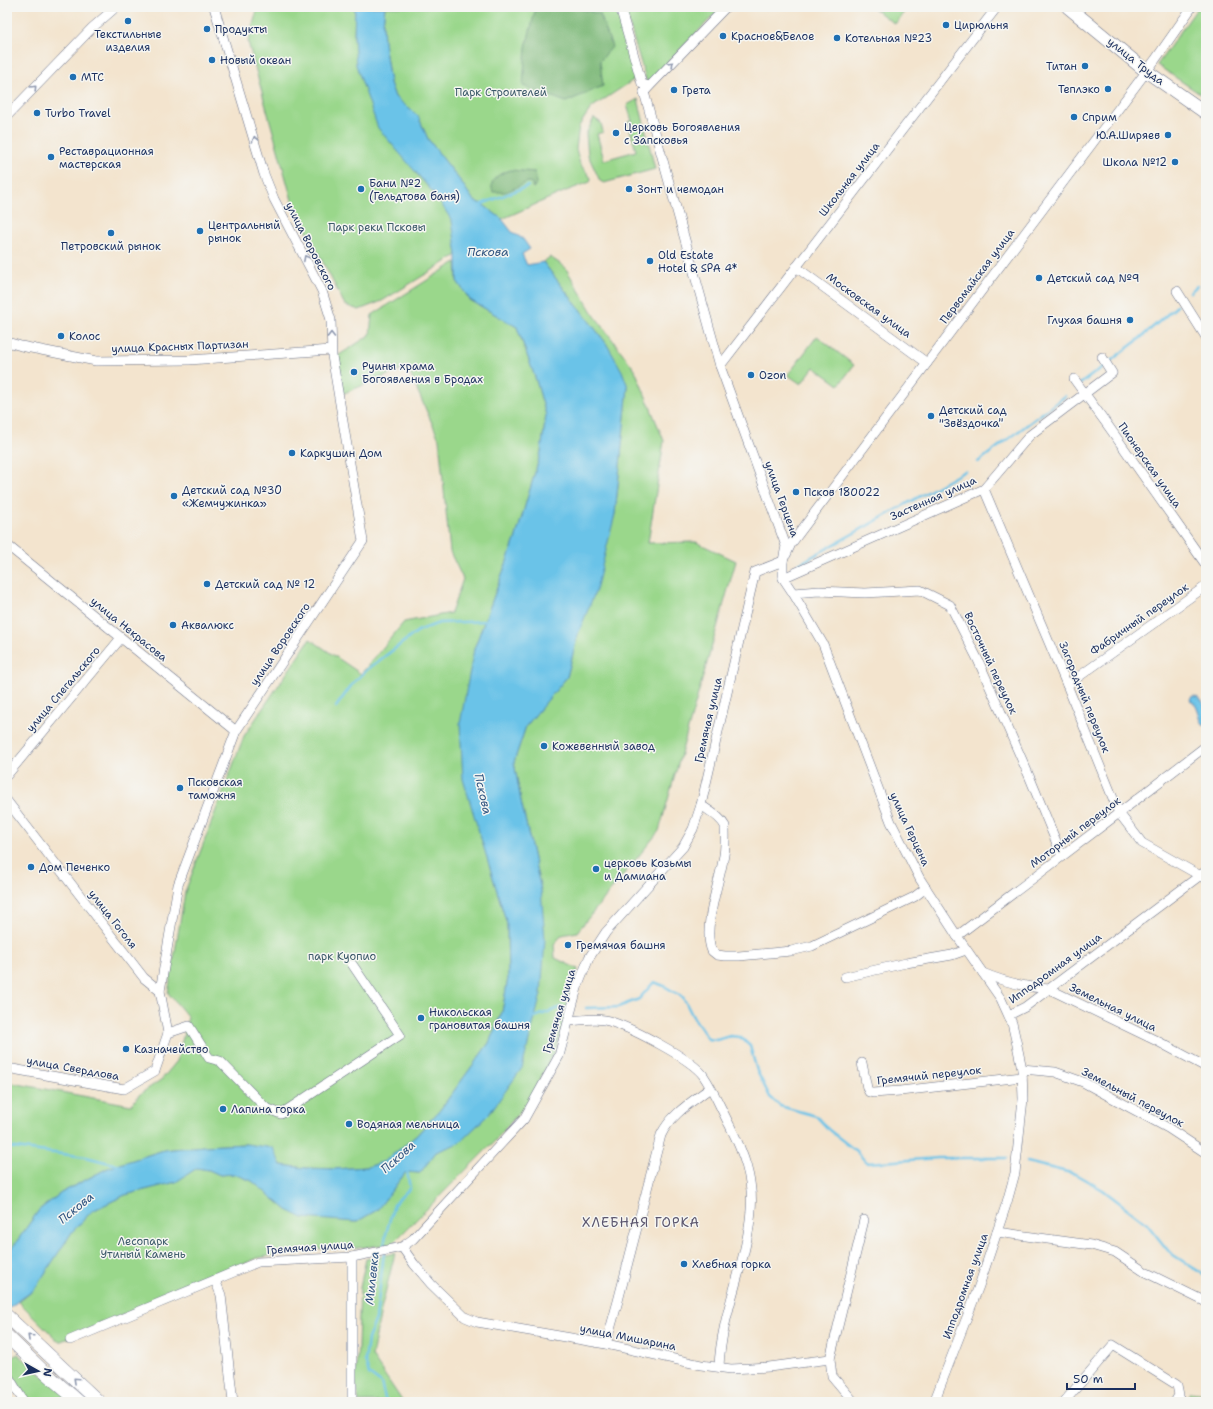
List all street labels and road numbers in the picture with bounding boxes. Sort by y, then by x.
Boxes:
street label: улица Труда [1104,34,1168,89]
street label: Школьная улица [816,139,883,220]
street label: улица Воровского [282,199,339,293]
street label: Первомайская улица [937,226,1018,327]
street label: Московская улица [823,269,914,341]
street label: улица Красных Партизан [111,337,249,356]
street label: Пионерская улица [1115,420,1185,511]
street label: улица Герцена [761,459,802,539]
street label: Застенная улица [888,473,979,524]
street label: Фабричный переулок [1087,580,1192,659]
street label: улица Некрасова [87,594,170,665]
street label: улица Воровского [247,599,314,689]
street label: Восточный переулок [960,610,1021,717]
street label: Загородный переулок [1055,639,1114,755]
street label: улица Спегальского [23,643,104,735]
street label: Гремячая улица [691,676,726,764]
street label: улица Герцена [886,790,933,869]
street label: Моторный переулок [1027,793,1124,872]
street label: улица Гоголя [85,887,140,952]
street label: Ипподромная улица [1006,930,1105,1007]
street label: Гремячая улица [540,967,579,1055]
street label: Земельная улица [1067,980,1159,1035]
street label: улица Свердлова [25,1053,121,1084]
street label: Гремячий переулок [876,1063,982,1088]
street label: Земельный переулок [1079,1064,1187,1131]
street label: Ипподромная улица [939,1231,992,1341]
street label: Гремячая улица [266,1237,354,1258]
street label: улица Мишарина [578,1321,678,1354]

